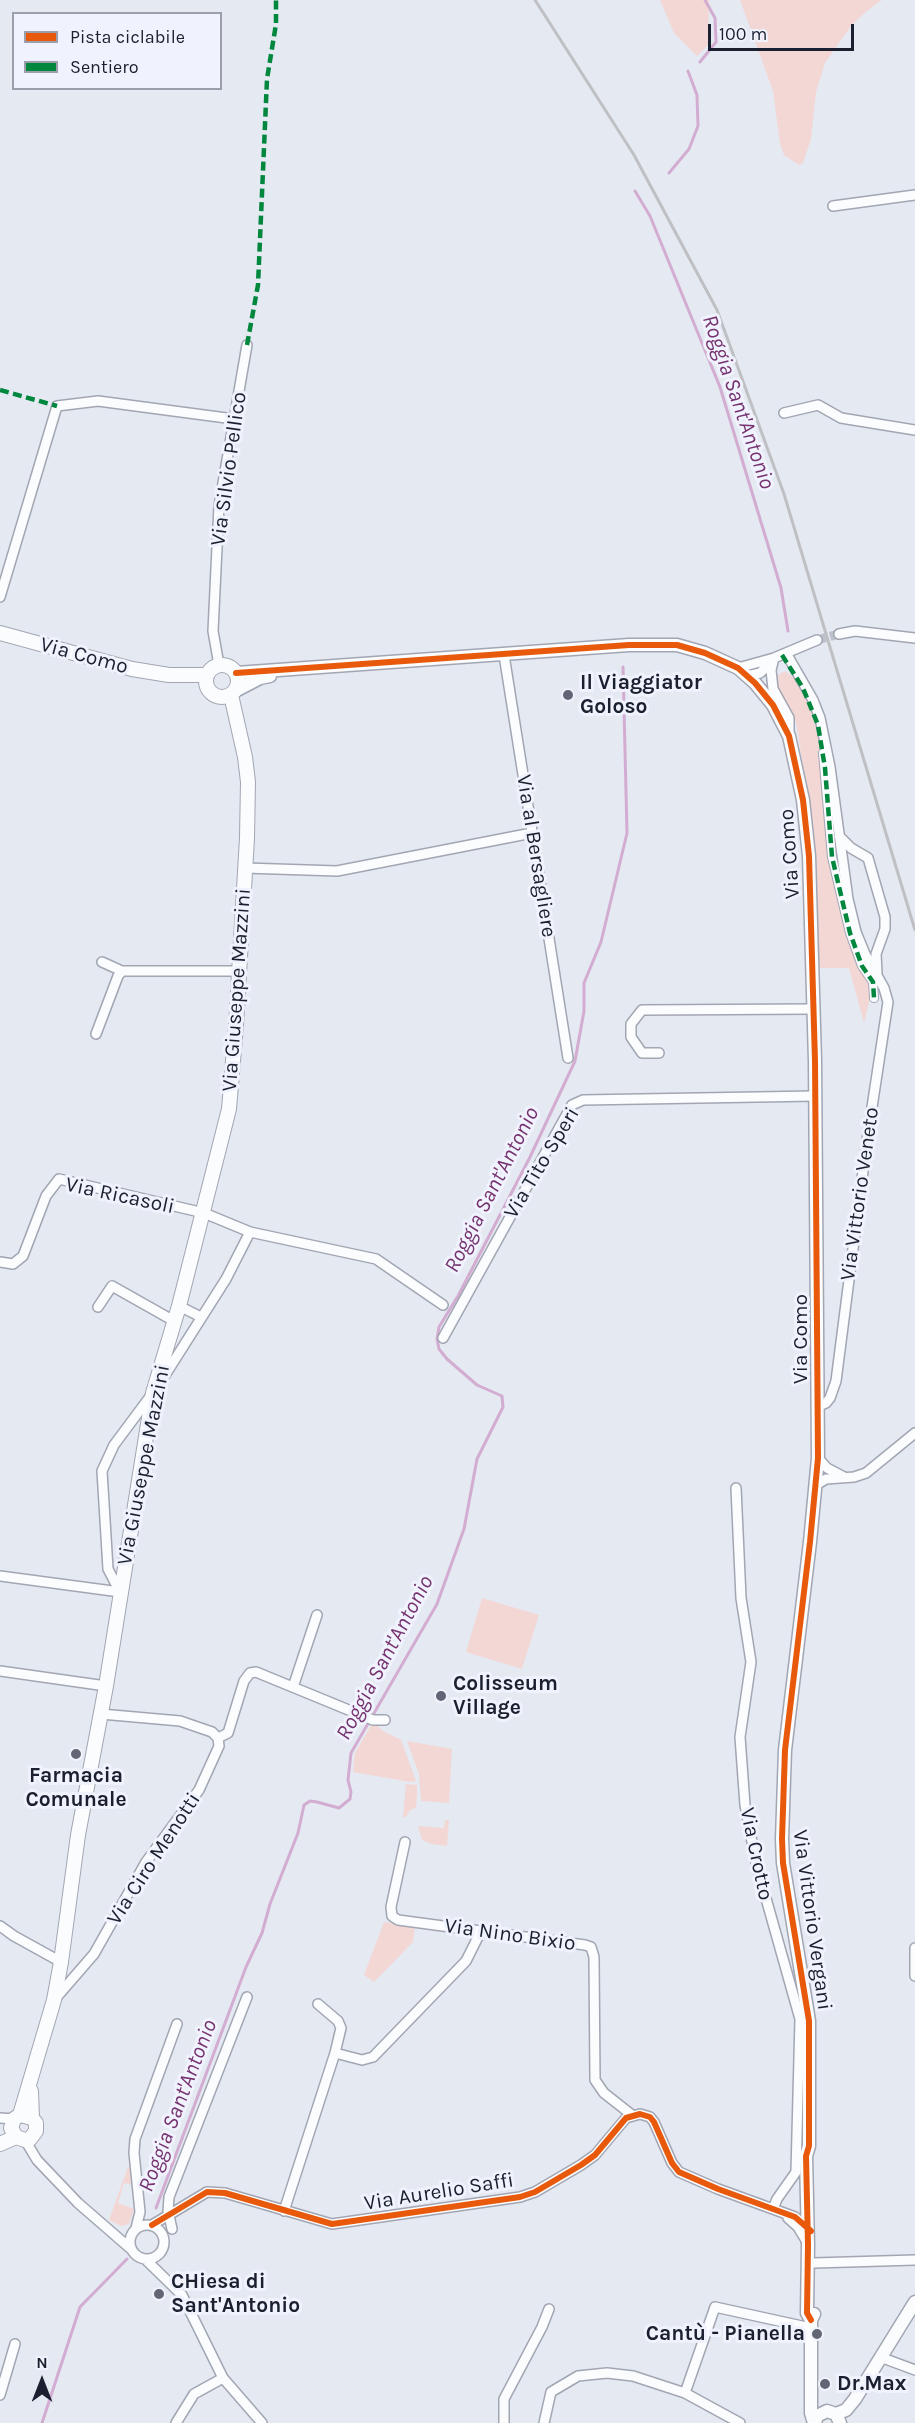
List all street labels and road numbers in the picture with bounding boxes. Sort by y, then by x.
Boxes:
street label: Via Silvio Pellico [206,390,252,548]
street label: Via Como [37,632,131,680]
street label: Via al Bersagliere [511,773,561,939]
street label: Via Como [774,808,806,900]
street label: Via Giuseppe Mazzini [217,888,257,1092]
street label: Via Tito Speri [499,1103,585,1223]
street label: Via Vittorio Veneto [835,1106,885,1282]
street label: Via Ricasoli [63,1172,177,1220]
street label: Via Como [788,1294,814,1384]
street label: Via Giuseppe Mazzini [112,1363,176,1567]
street label: Via Ciro Menotti [102,1788,206,1930]
street label: Via Crotto [734,1805,778,1903]
street label: Via Vittorio Vergani [787,1828,837,2012]
street label: Via Nino Bixio [443,1913,577,1957]
street label: Via Aurelio Saffi [362,2168,516,2216]

